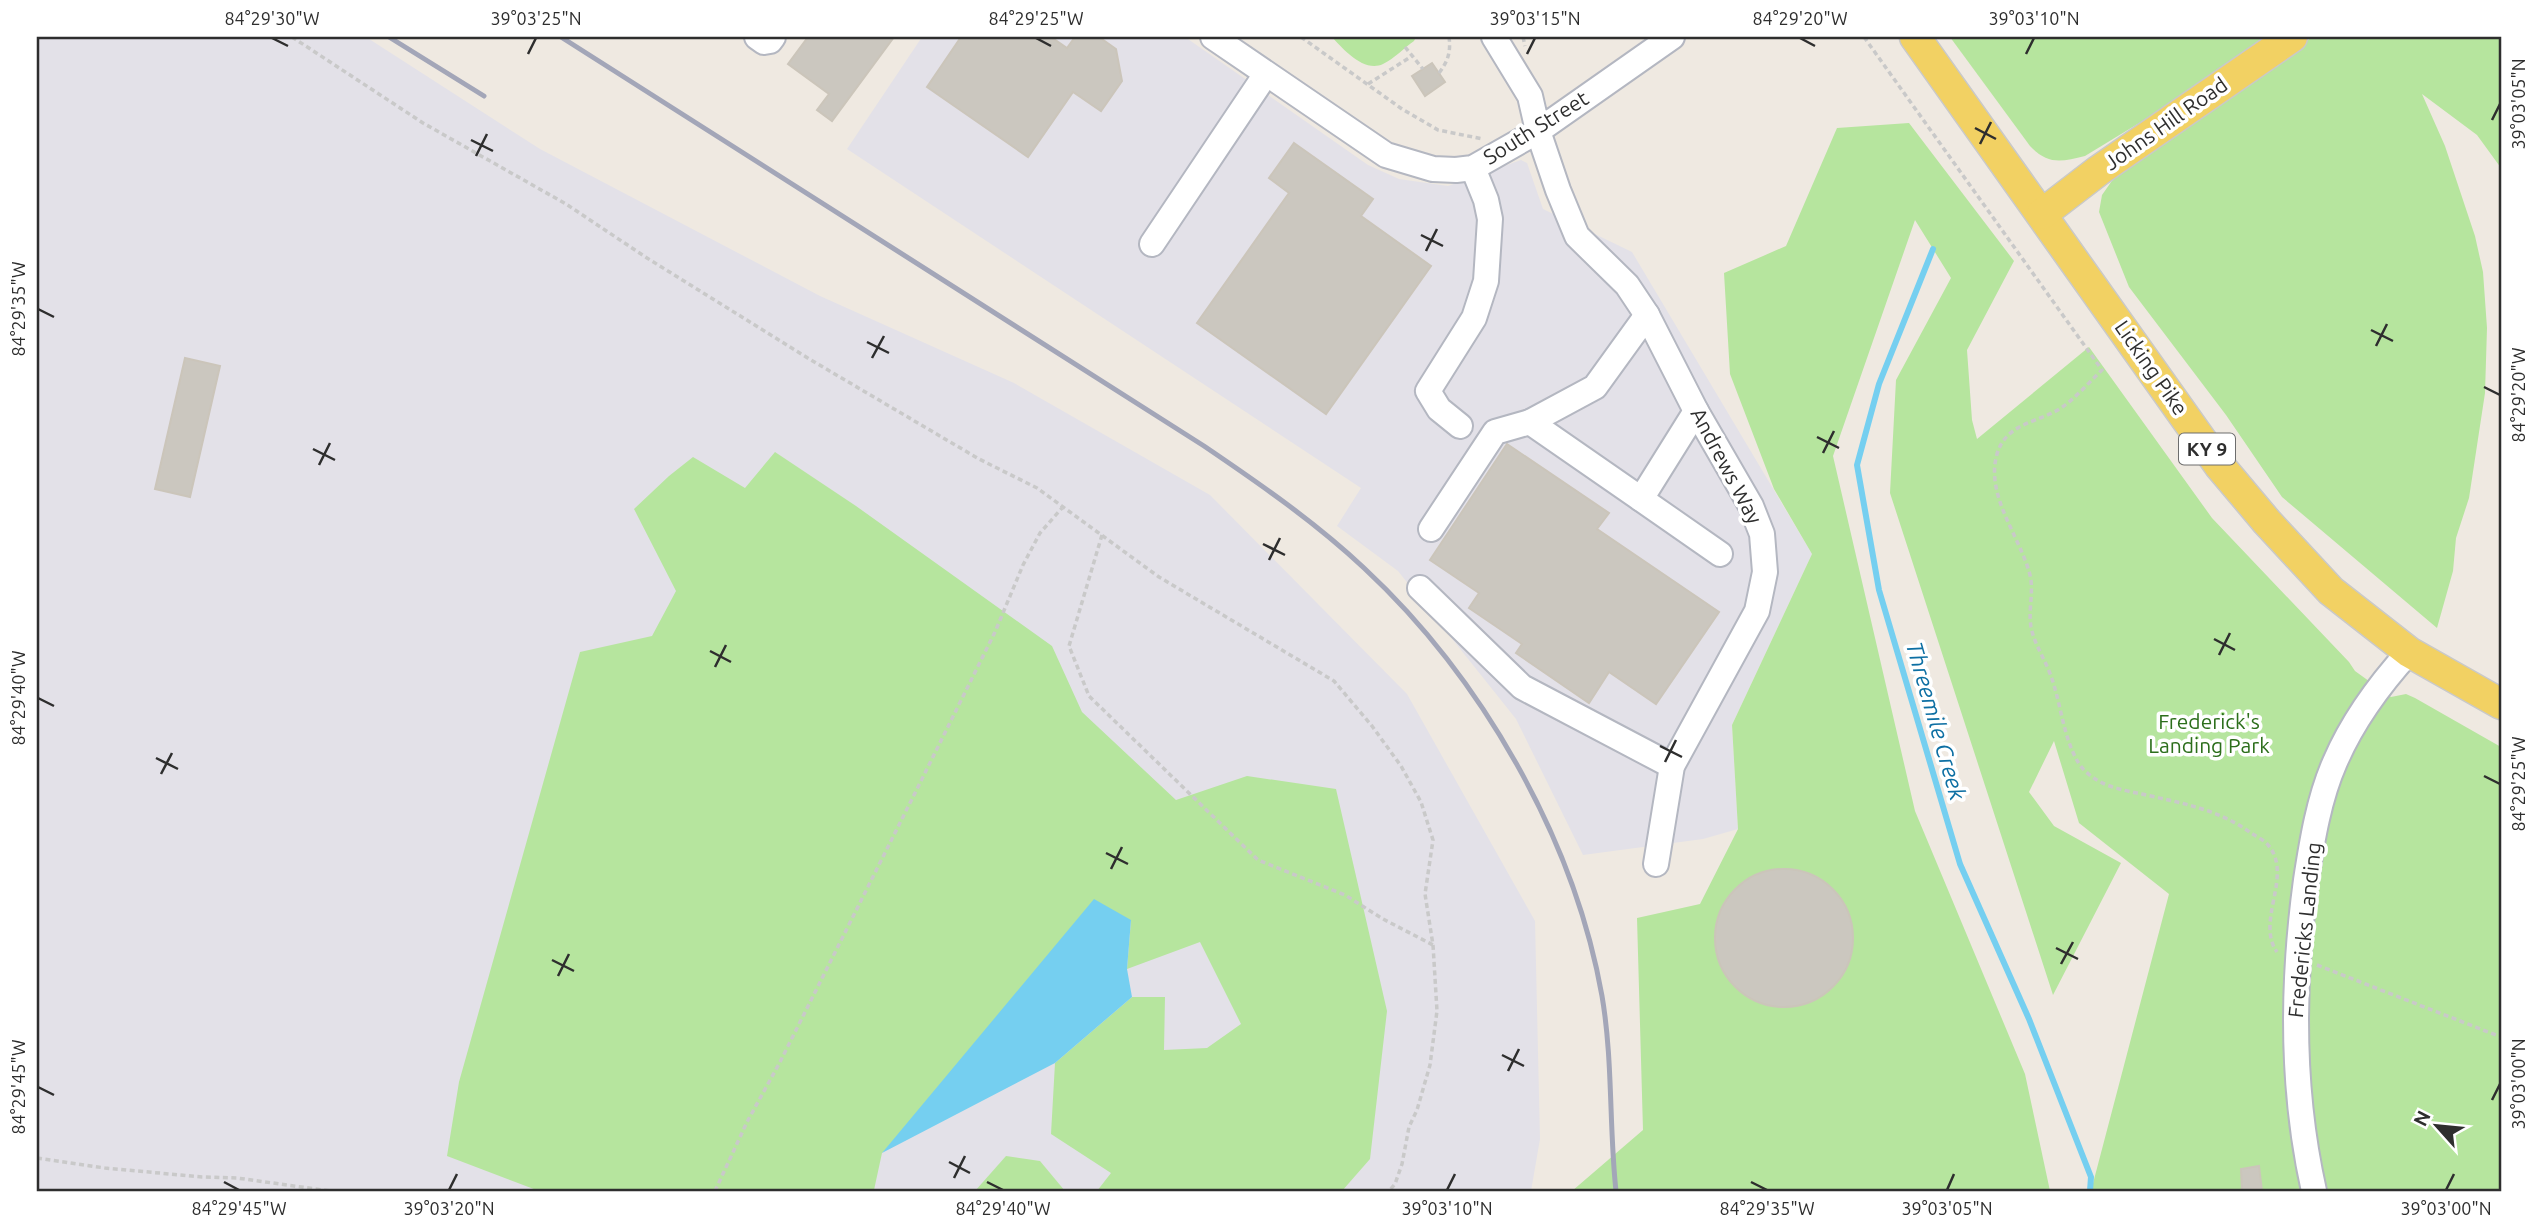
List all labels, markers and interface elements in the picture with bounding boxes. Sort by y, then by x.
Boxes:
text: 84°29'30"W [224,8,320,28]
text: 39°03'25"N [490,8,582,28]
text: 84°29'25"W [988,8,1084,28]
text: 39°03'15"N [1489,8,1581,28]
text: 84°29'20"W [1752,8,1848,28]
text: 39°03'10"N [1988,8,2080,28]
text: 39°03'05"N [2508,58,2528,150]
street label: Johns Hill Road [2099,72,2231,174]
street label: South Street [1479,85,1592,169]
text: 84°29'35"W [8,261,28,357]
street label: Licking Pike [2111,316,2193,419]
text: 84°29'20"W [2508,347,2528,443]
street label: Andrews Way [1686,404,1767,527]
road number: KY 9 [2179,433,2235,464]
water label: Threemile Creek [1902,639,1971,803]
text: 84°29'40"W [8,650,28,746]
park label: Frederick's Landing Park [2148,709,2270,757]
text: 84°29'25"W [2508,736,2528,832]
street label: Fredericks Landing [2283,841,2325,1019]
text: 39°03'00"N [2508,1038,2528,1130]
text: 84°29'45"W [8,1039,28,1135]
north arrow [2402,1092,2472,1162]
text: N [2409,1107,2435,1130]
text: 84°29'45"W [191,1198,287,1218]
text: 39°03'20"N [403,1198,495,1218]
text: 84°29'40"W [955,1198,1051,1218]
text: 39°03'10"N [1401,1198,1493,1218]
text: 84°29'35"W [1719,1198,1815,1218]
text: 39°03'05"N [1901,1198,1993,1218]
text: 39°03'00"N [2400,1198,2492,1218]

